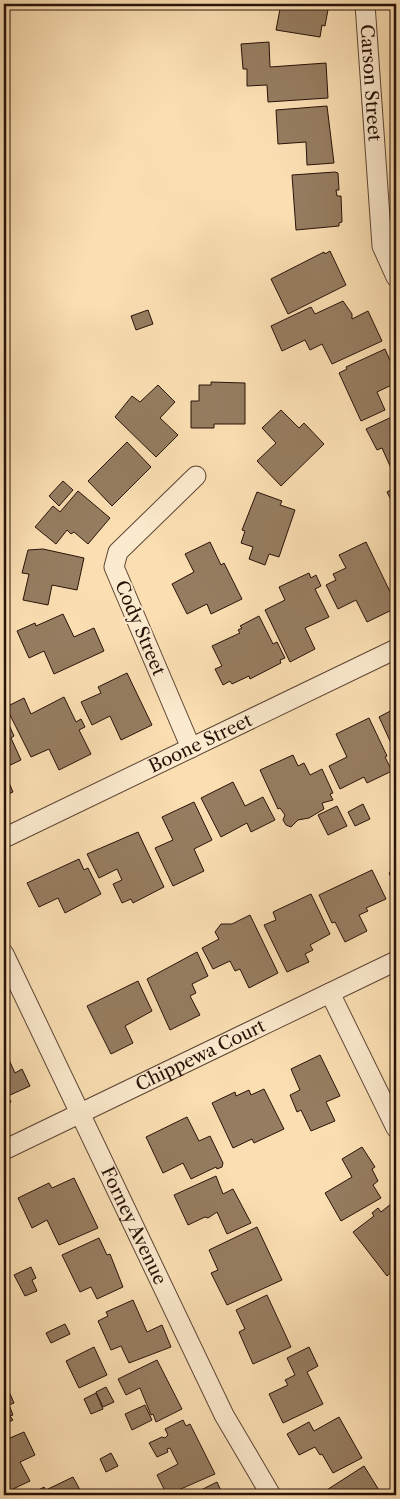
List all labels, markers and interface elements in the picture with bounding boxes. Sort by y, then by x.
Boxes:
street label: Carson Street [355,24,386,143]
street label: Cody Street [110,577,170,679]
street label: Boone Street [145,709,256,778]
street label: Chippewa Court [132,1014,269,1096]
street label: Forney Avenue [96,1163,171,1288]

